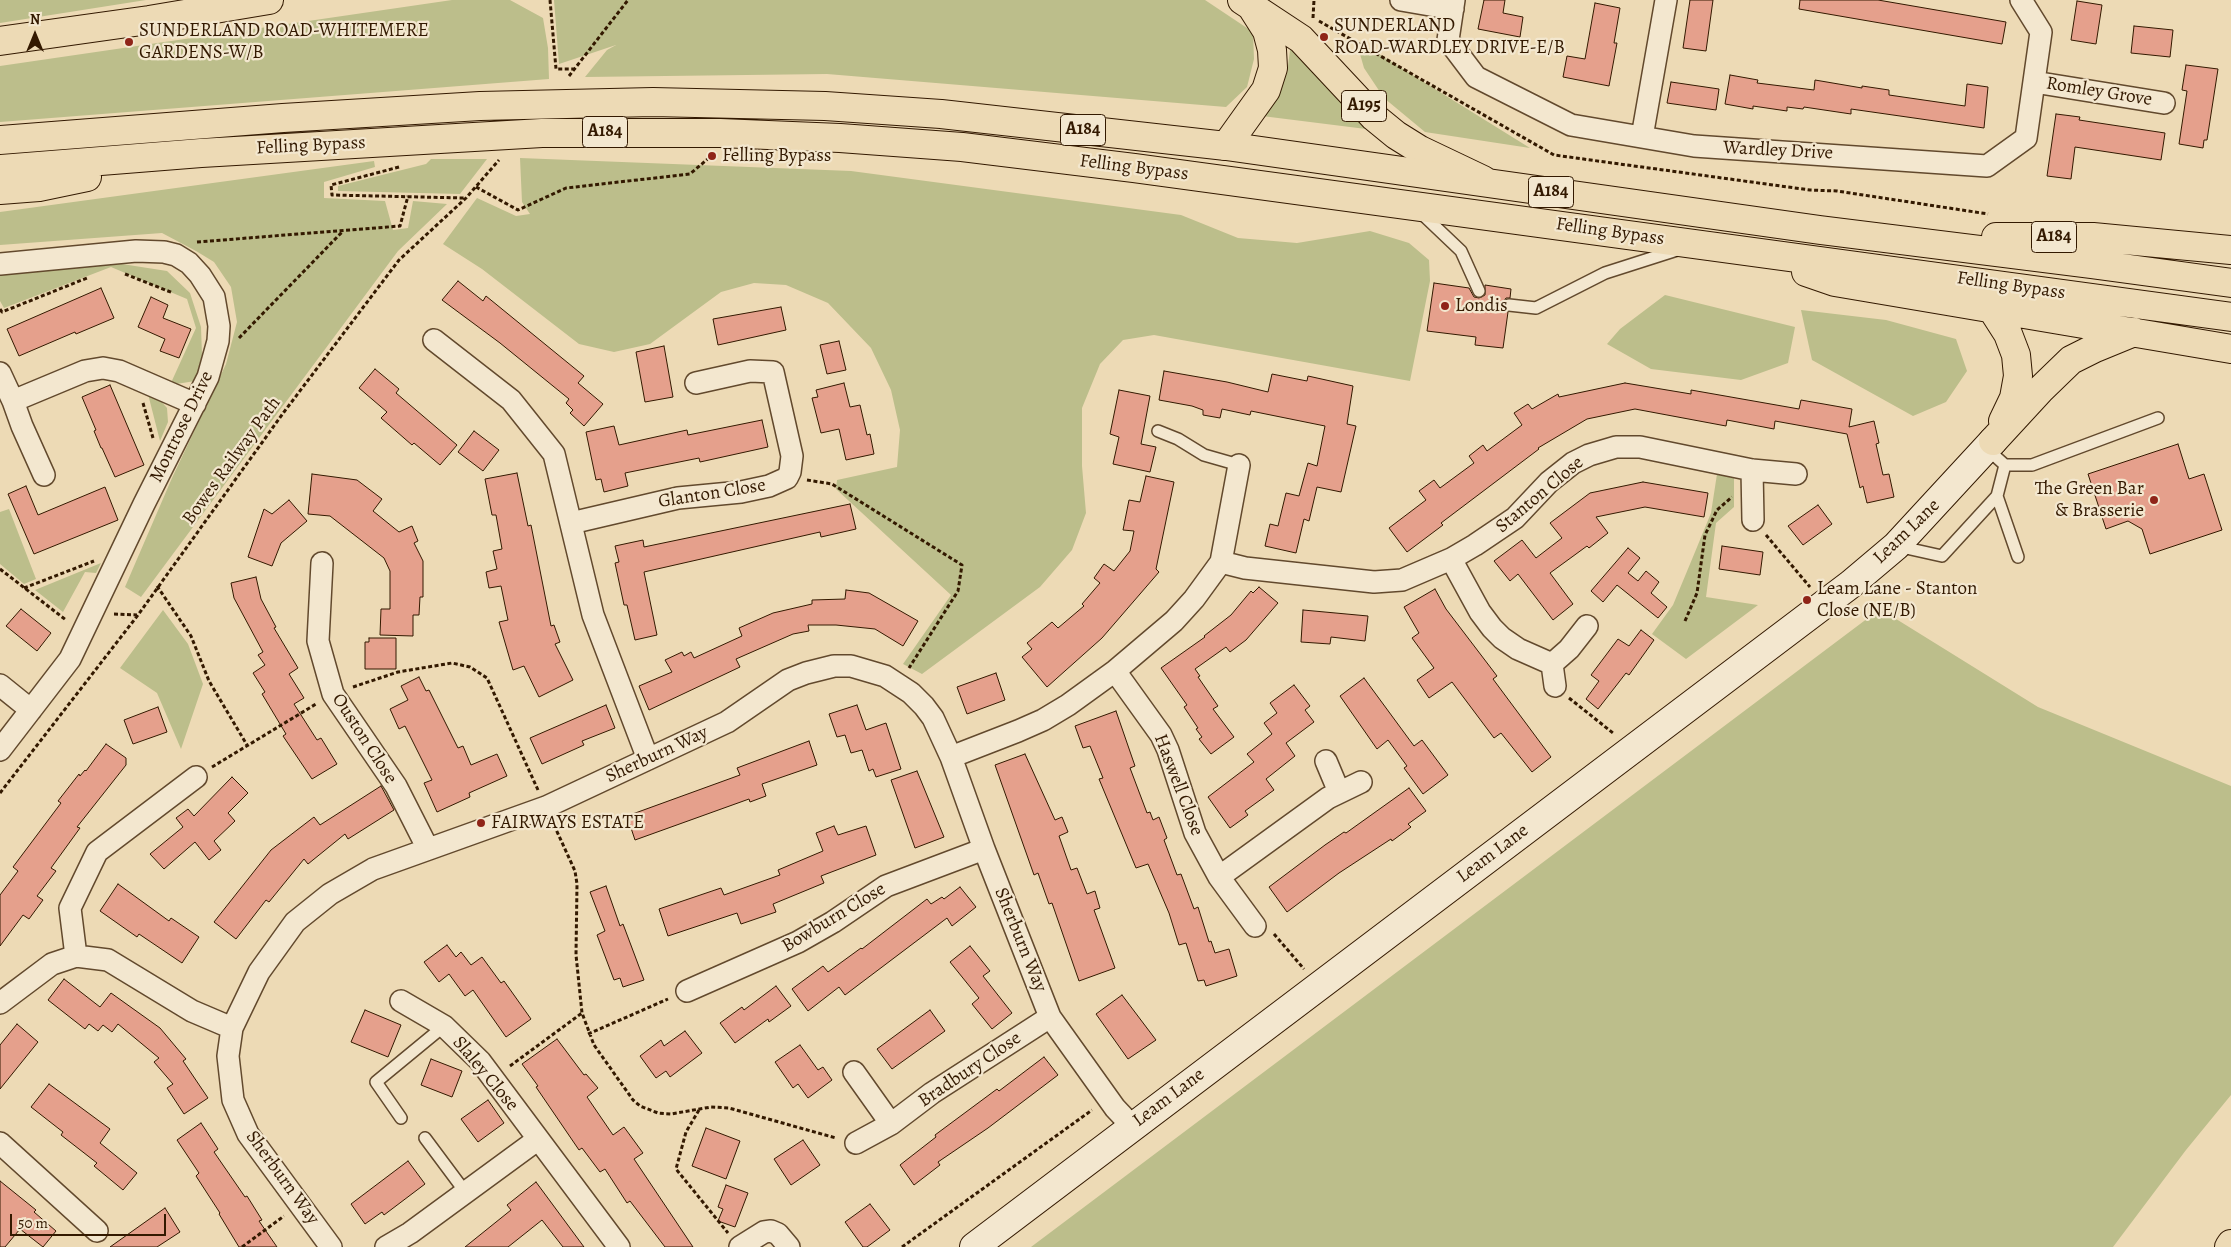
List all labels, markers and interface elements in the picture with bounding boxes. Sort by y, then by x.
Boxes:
north arrow [10,10,60,60]
text: N [30,10,40,29]
place label: SUNDERLAND ROAD-WARDLEY DRIVE-E/B [1334,15,1565,59]
place label: SUNDERLAND ROAD-WHITEMERE GARDENS-W/B [139,20,429,64]
marker: SUNDERLAND ROAD-WARDLEY DRIVE-E/B [1318,31,1330,43]
marker: SUNDERLAND ROAD-WHITEMERE GARDENS-W/B [123,36,135,48]
street label: Romley Grove [2044,72,2154,112]
road number: A195 [1342,90,1386,122]
road number: A184 [1060,114,1106,146]
road number: A184 [582,116,628,148]
street label: Felling Bypass [256,132,366,160]
street label: Wardley Drive [1722,137,1834,165]
place label: Felling Bypass [722,145,831,167]
marker: Felling Bypass [706,150,718,162]
street label: Felling Bypass [1078,150,1190,186]
road number: A184 [1528,176,1574,208]
street label: Felling Bypass [1554,213,1666,251]
road number: A184 [2032,222,2076,252]
street label: Felling Bypass [1955,267,2067,305]
place label: Londis [1455,295,1508,317]
marker: Londis [1439,300,1451,312]
street label: Montrose Drive [145,368,219,486]
street label: Bowes Railway Path [178,393,286,529]
street label: Stanton Close [1491,452,1589,538]
street label: Glanton Close [657,474,767,514]
place label: The Green Bar & Brasserie [2035,478,2144,522]
marker: The Green Bar & Brasserie [2148,494,2160,506]
street label: Leam Lane [1869,495,1945,569]
place label: Leam Lane - Stanton Close (NE/B) [1817,578,1977,622]
marker: Leam Lane - Stanton Close (NE/B) [1801,594,1813,606]
street label: Ouston Close [326,690,402,788]
street label: Sherburn Way [602,721,712,789]
street label: Haswell Close [1148,731,1208,839]
place label: FAIRWAYS ESTATE [491,812,644,834]
marker: FAIRWAYS ESTATE [475,817,487,829]
street label: Leam Lane [1453,820,1533,888]
street label: Bowburn Close [778,878,890,958]
street label: Sherburn Way [989,885,1051,995]
street label: Bradbury Close [914,1027,1026,1113]
street label: Slaley Close [447,1032,523,1116]
street label: Leam Lane [1129,1064,1209,1132]
street label: Sherburn Way [240,1127,324,1229]
scale bar [12,1204,169,1236]
text: 50 m [18,1213,48,1233]

